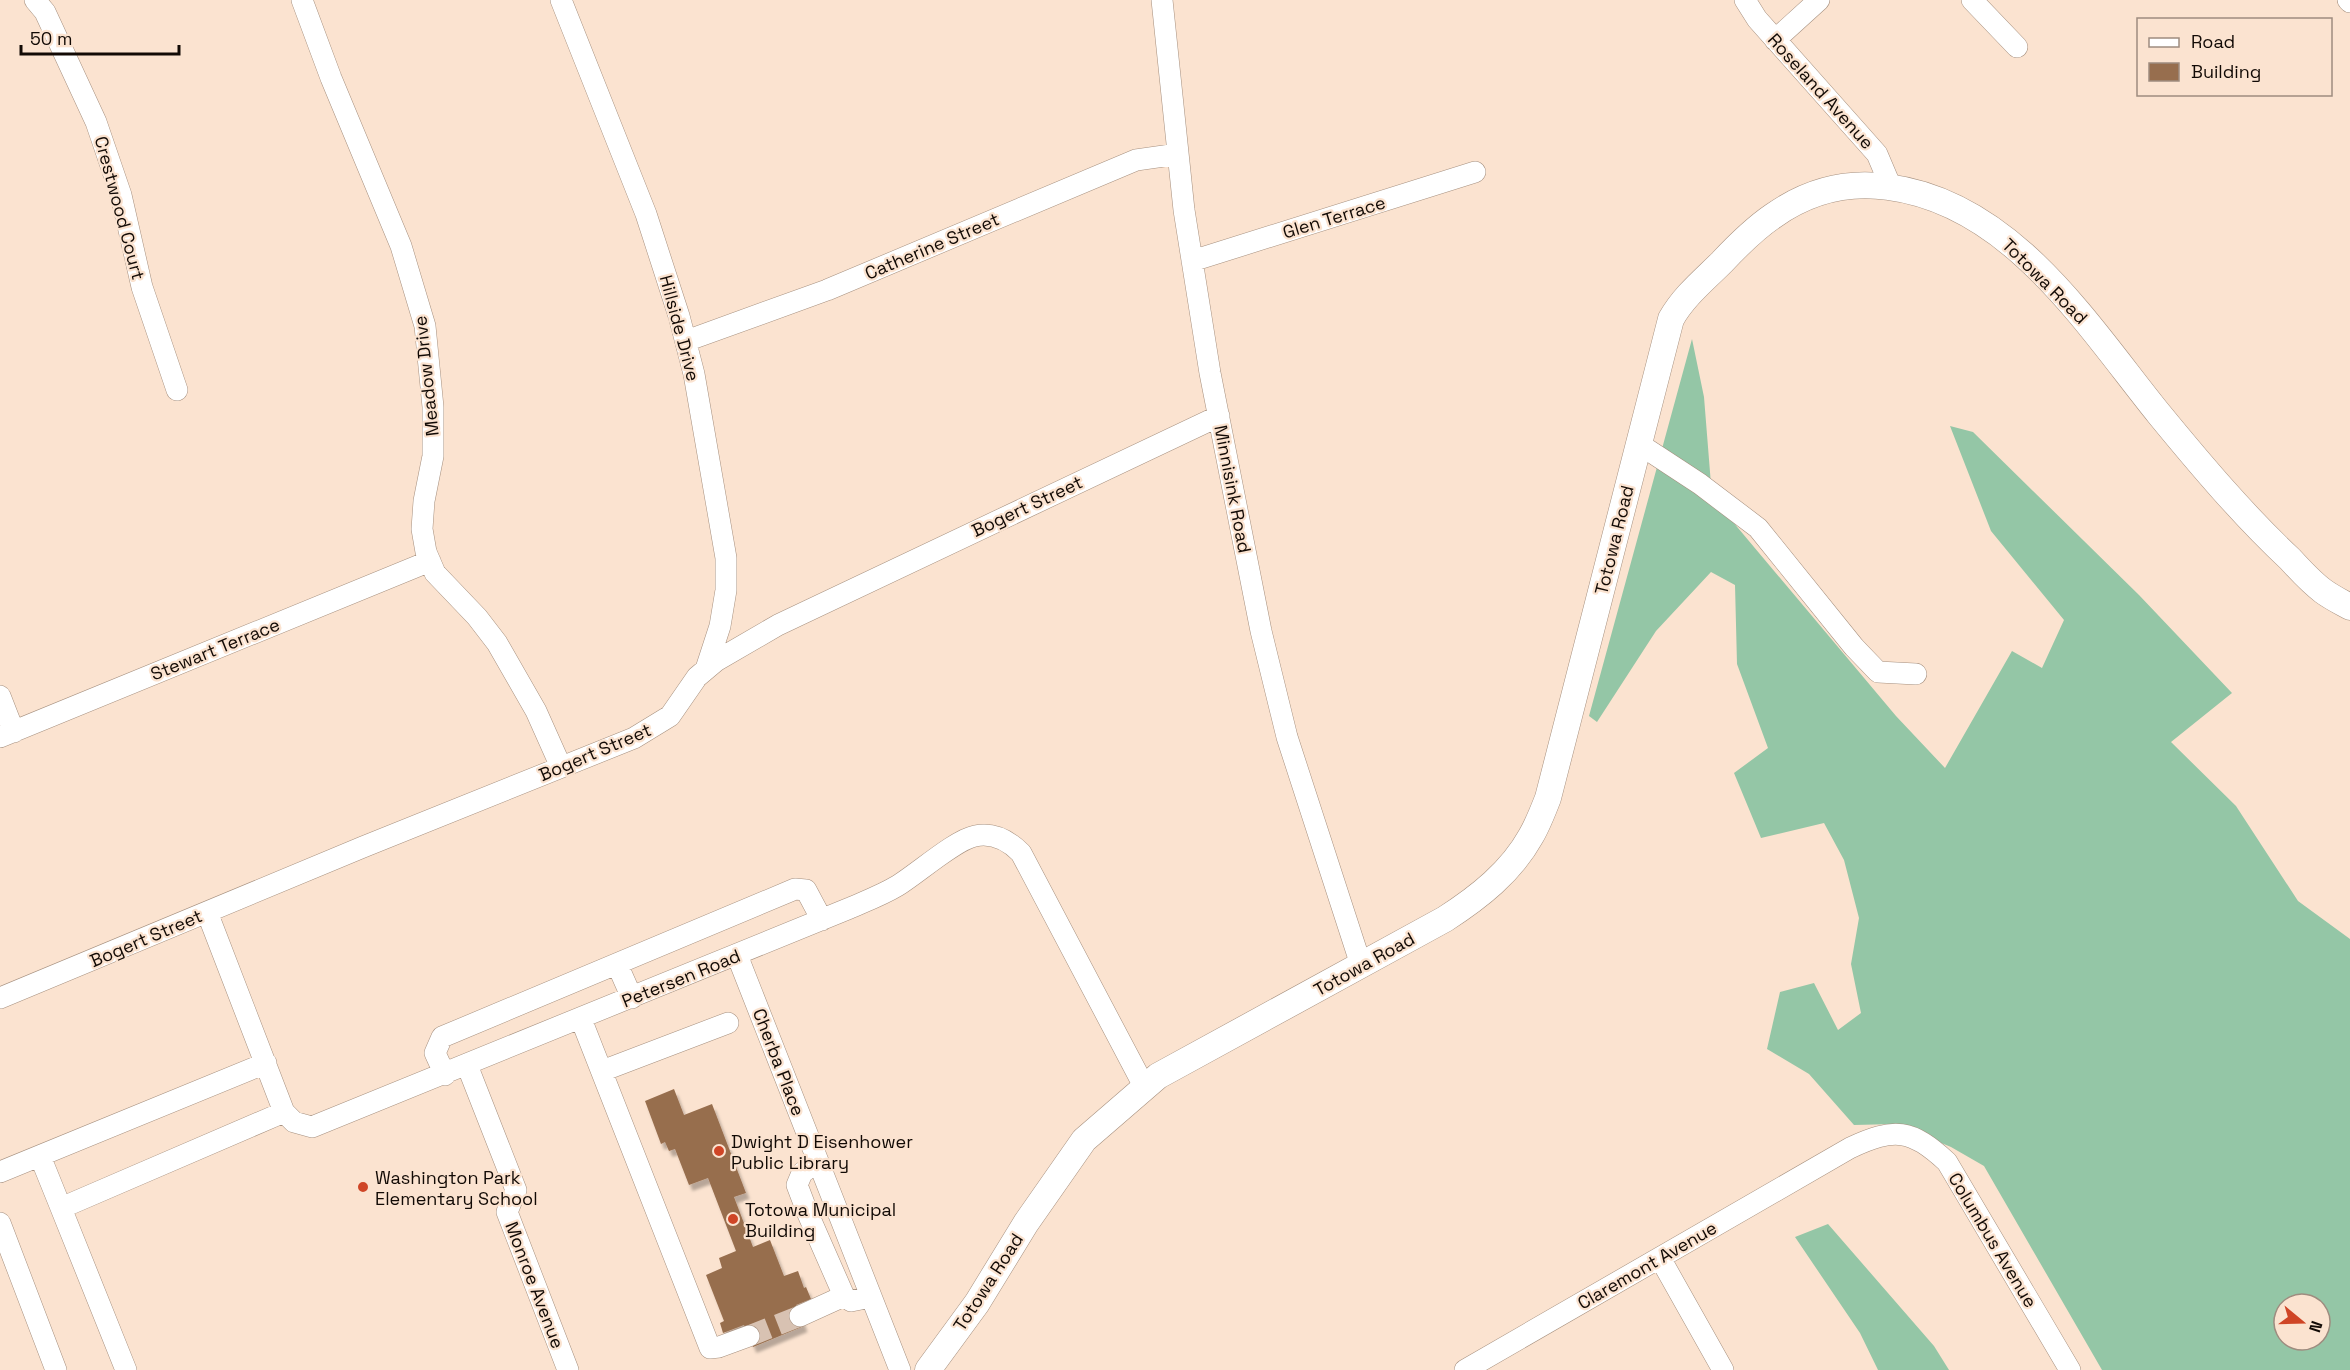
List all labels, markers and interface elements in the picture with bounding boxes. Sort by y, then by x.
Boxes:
scale bar [21,18,178,56]
legend [2137,18,2332,96]
text: 50 m [30,27,72,50]
street label: Roseland Avenue [1763,28,1879,154]
text: Road [2191,30,2235,53]
text: Building [2191,60,2261,83]
street label: Crestwood Court [90,134,150,282]
street label: Glen Terrace [1280,190,1388,244]
street label: Catherine Street [861,207,1003,285]
street label: Totowa Road [1997,233,2093,329]
street label: Hillside Drive [655,272,705,384]
street label: Meadow Drive [408,315,444,437]
street label: Minnisink Road [1209,423,1257,555]
street label: Bogert Street [968,470,1086,542]
street label: Totowa Road [1589,483,1639,597]
street label: Stewart Terrace [147,613,283,685]
street label: Bogert Street [535,718,655,786]
street label: Bogert Street [86,904,206,972]
street label: Totowa Road [1310,927,1418,1001]
street label: Petersen Road [618,944,744,1012]
street label: Cherba Place [748,1005,810,1119]
place label: Dwight D Eisenhower Public Library [731,1130,913,1174]
marker: Dwight D Eisenhower Public Library [712,1144,726,1158]
place label: Washington Park Elementary School [375,1166,538,1210]
street label: Columbus Avenue [1944,1168,2042,1312]
marker: Washington Park Elementary School [356,1180,370,1194]
place label: Totowa Municipal Building [745,1198,896,1242]
marker: Totowa Municipal Building [726,1212,740,1226]
street label: Claremont Avenue [1573,1216,1721,1314]
street label: Monroe Avenue [500,1218,570,1352]
street label: Totowa Road [948,1229,1028,1335]
north arrow [2272,1292,2332,1352]
text: N [2304,1318,2327,1335]

